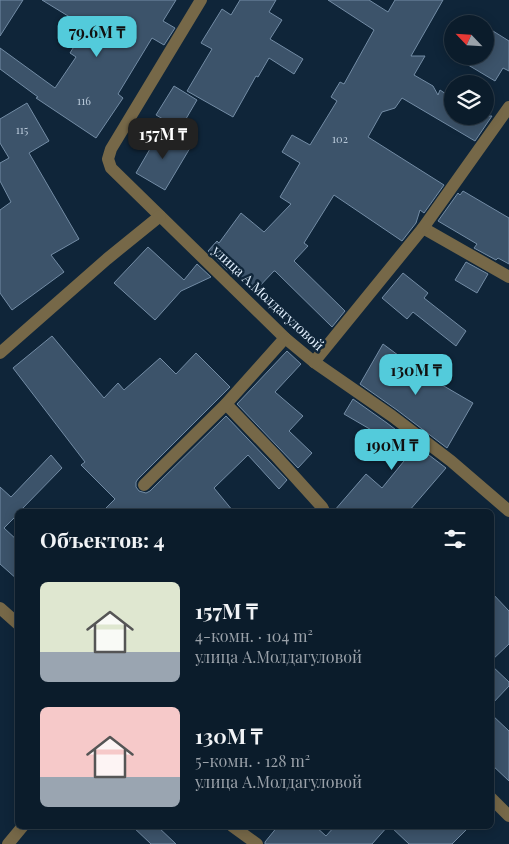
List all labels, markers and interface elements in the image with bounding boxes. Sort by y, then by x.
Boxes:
pin: 79.6M ₸ [51,15,143,58]
north arrow [444,15,494,65]
map controls [444,15,494,125]
text: 79.6M ₸ [69,21,125,42]
button: layers [444,75,494,125]
house number: 116 [77,93,91,108]
pin: 157M ₸ [122,118,204,160]
house number: 115 [16,122,29,137]
text: 157M ₸ [139,123,187,144]
house number: 102 [332,131,348,146]
street label: улица А.Молдагуловой [208,240,328,355]
pin: 130M ₸ [375,354,457,396]
text: 130M ₸ [390,359,442,380]
pin: 190M ₸ [351,428,433,471]
text: 190M ₸ [366,434,418,455]
text: Объектов: 4 [40,525,165,553]
icon: filters [441,525,469,553]
text: 157M ₸ [195,596,258,624]
icon: home [80,602,140,662]
text: 4-комн. · 104 m² [195,625,313,646]
text: улица А.Молдагуловой [195,646,362,667]
text: 130M ₸ [195,721,263,749]
icon: home [80,727,140,787]
text: 5-комн. · 128 m² [195,750,310,771]
text: улица А.Молдагуловой [195,771,362,792]

